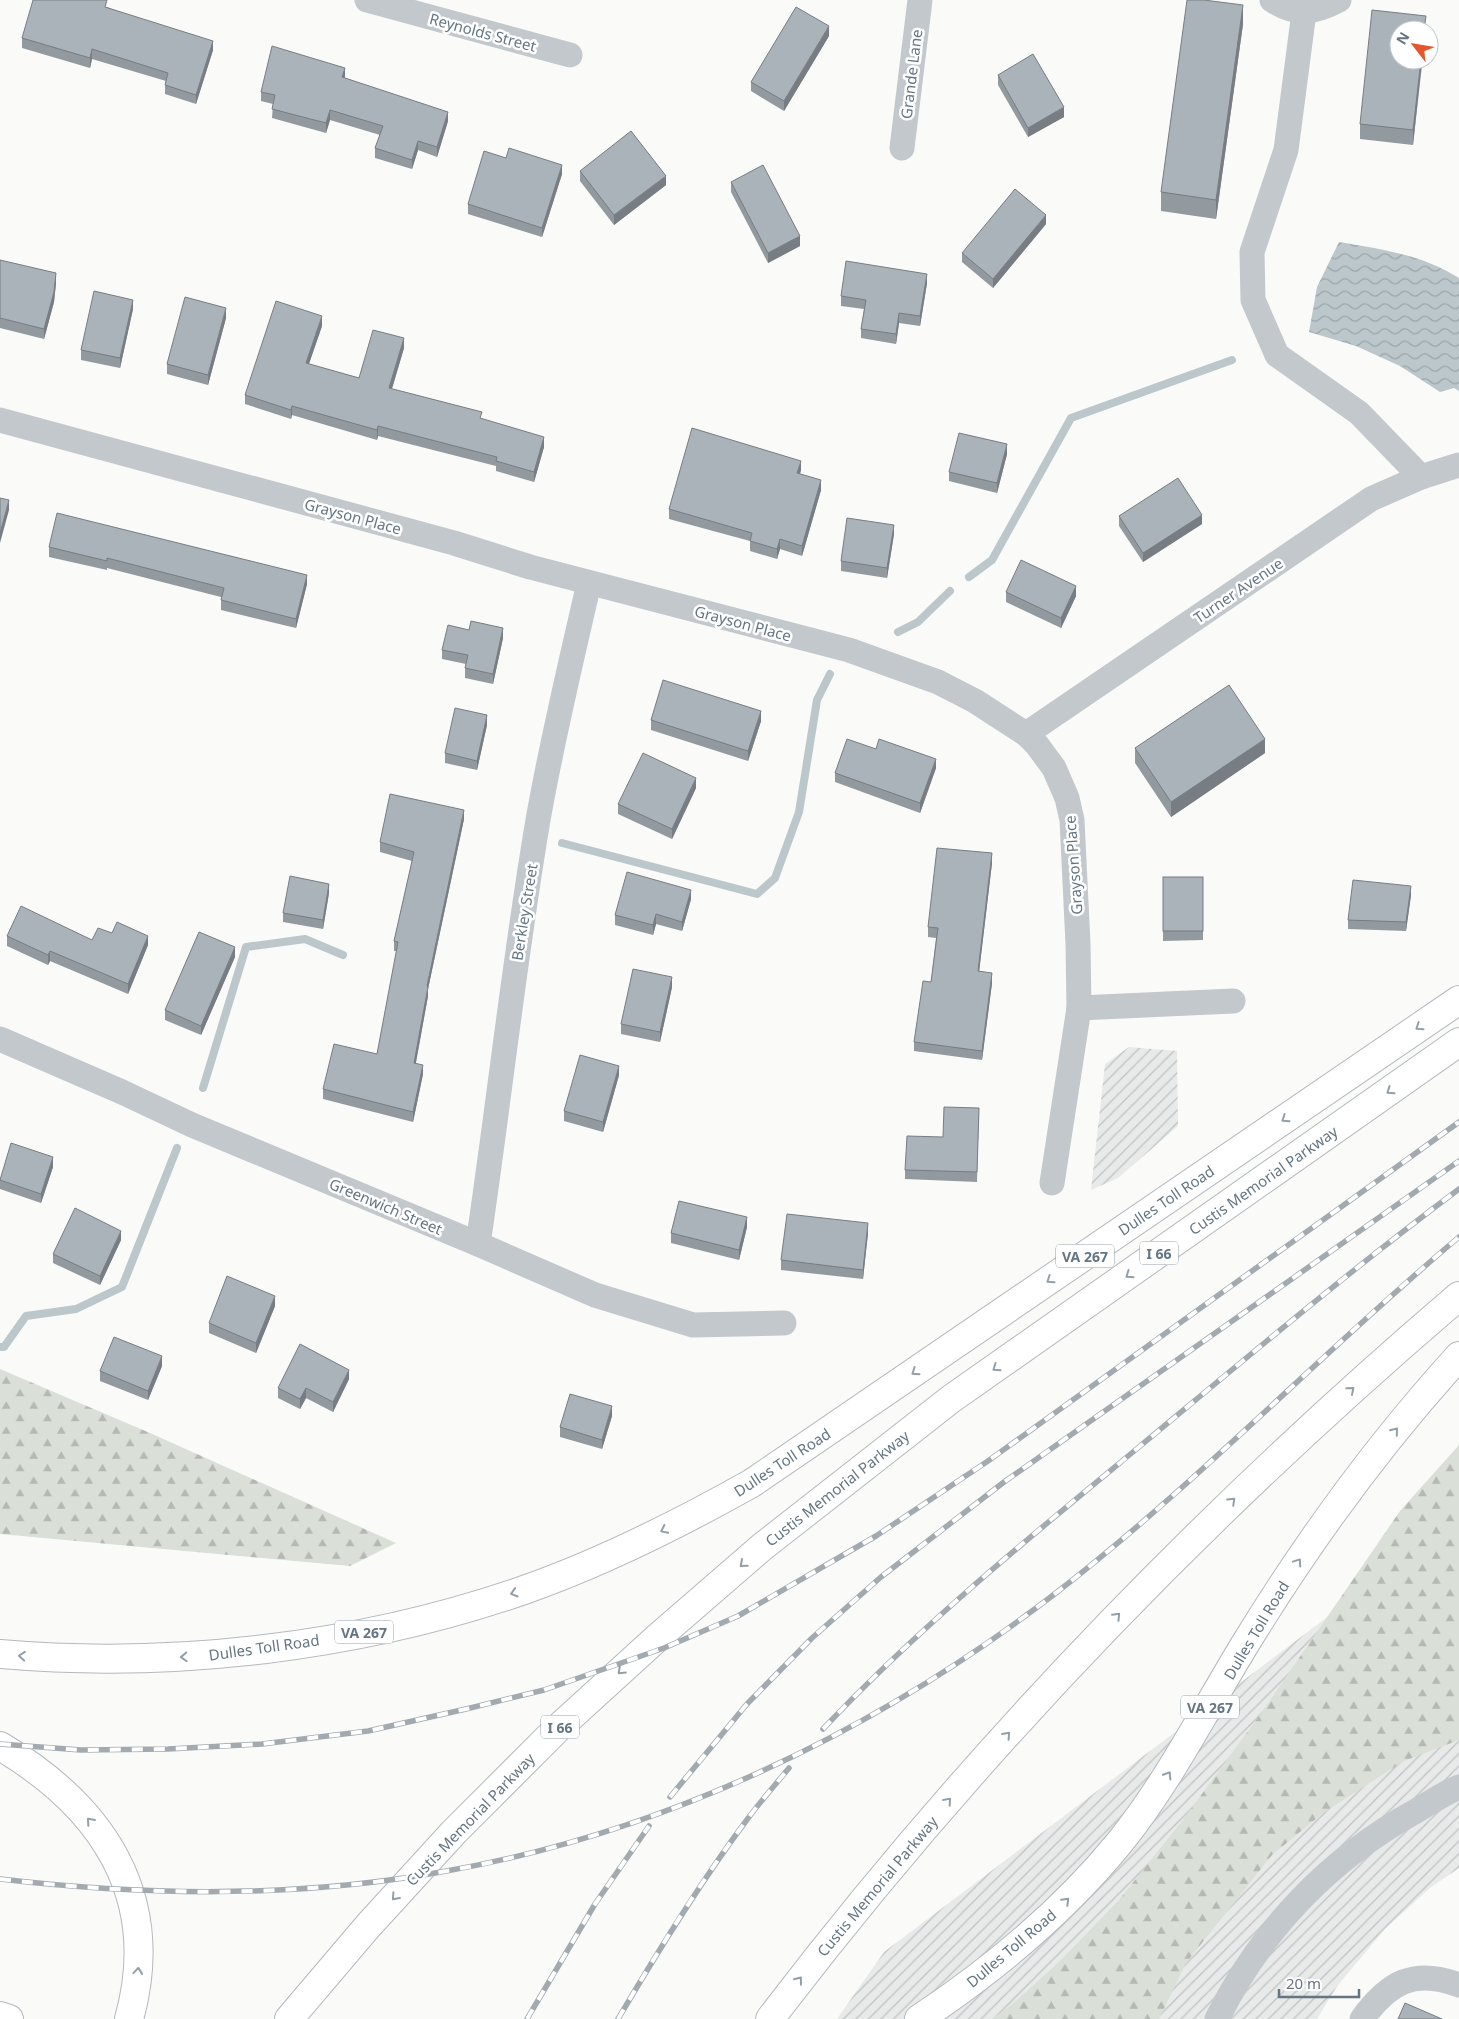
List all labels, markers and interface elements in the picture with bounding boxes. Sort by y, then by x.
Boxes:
street label: Reynolds Street [428,8,539,56]
north arrow [1389,20,1439,70]
street label: Grande Lane [896,28,926,120]
text: N [1391,28,1414,48]
street label: Grayson Place [302,493,404,539]
street label: Turner Avenue [1189,553,1287,627]
street label: Grayson Place [692,600,794,646]
street label: Grayson Place [1060,815,1086,915]
street label: Berkley Street [506,862,542,962]
one-way arrow [1415,1021,1425,1030]
one-way arrow [1387,1085,1396,1094]
one-way arrow [1281,1113,1290,1122]
street label: Custis Memorial Parkway [1185,1121,1342,1239]
street label: Dulles Toll Road [1114,1161,1218,1239]
street label: Greenwich Street [326,1173,446,1239]
road number: I 66 [1140,1242,1178,1264]
road number: VA 267 [1056,1244,1114,1268]
one-way arrow [1125,1269,1134,1278]
one-way arrow [1046,1274,1055,1283]
one-way arrow [992,1362,1001,1371]
one-way arrow [912,1366,921,1375]
one-way arrow [1345,1387,1354,1396]
street label: Dulles Toll Road [730,1423,834,1501]
street label: Custis Memorial Parkway [761,1425,913,1550]
one-way arrow [1389,1428,1398,1437]
one-way arrow [1226,1498,1235,1507]
one-way arrow [660,1524,669,1535]
one-way arrow [739,1558,748,1567]
one-way arrow [1292,1558,1301,1568]
street label: Dulles Toll Road [1219,1577,1293,1683]
one-way arrow [511,1587,519,1597]
one-way arrow [1111,1613,1120,1622]
road number: VA 267 [335,1620,393,1644]
street label: Dulles Toll Road [207,1629,321,1665]
one-way arrow [17,1651,25,1662]
one-way arrow [180,1652,188,1662]
one-way arrow [617,1665,626,1674]
road number: VA 267 [1181,1695,1239,1718]
road number: I 66 [541,1715,579,1738]
one-way arrow [1001,1732,1010,1741]
street label: Custis Memorial Parkway [401,1748,539,1890]
one-way arrow [1162,1772,1171,1781]
one-way arrow [942,1798,951,1807]
street label: Custis Memorial Parkway [812,1811,942,1960]
one-way arrow [87,1817,96,1826]
one-way arrow [391,1892,400,1901]
one-way arrow [1060,1898,1069,1907]
street label: Dulles Toll Road [962,1904,1060,1992]
scale bar [1279,1966,1359,1998]
one-way arrow [133,1967,144,1975]
text: 20 m [1286,1973,1321,1993]
one-way arrow [794,1977,803,1986]

